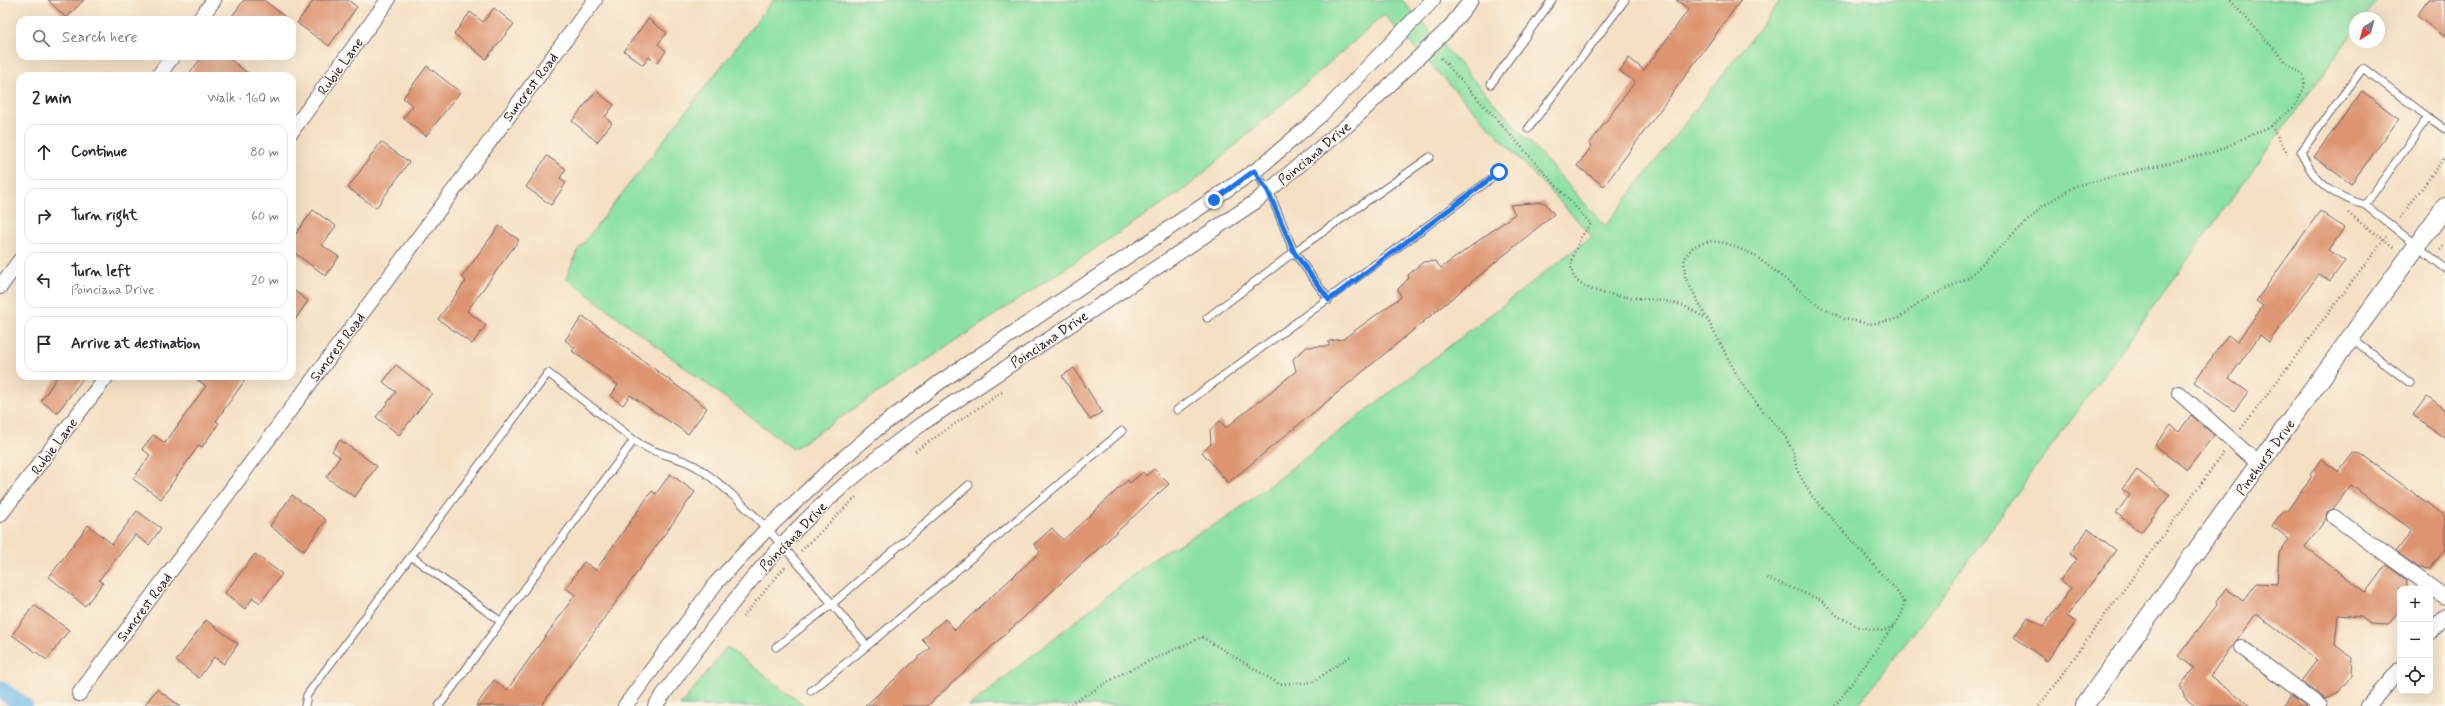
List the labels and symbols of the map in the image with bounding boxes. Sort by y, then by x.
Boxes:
north arrow [2349,12,2385,48]
street label: Rubie Lane [314,34,368,99]
street label: Suncrest Road [499,50,562,126]
street label: Poinciana Drive [1274,118,1355,190]
route start [1490,163,1508,181]
route end [1205,191,1223,209]
street label: Poinciana Drive [1007,307,1092,372]
street label: Suncrest Road [306,310,369,386]
street label: Rubie Lane [28,415,82,479]
street label: Pinehurst Drive [2232,416,2299,499]
street label: Poinciana Drive [756,498,832,575]
street label: Suncrest Road [113,570,176,646]

